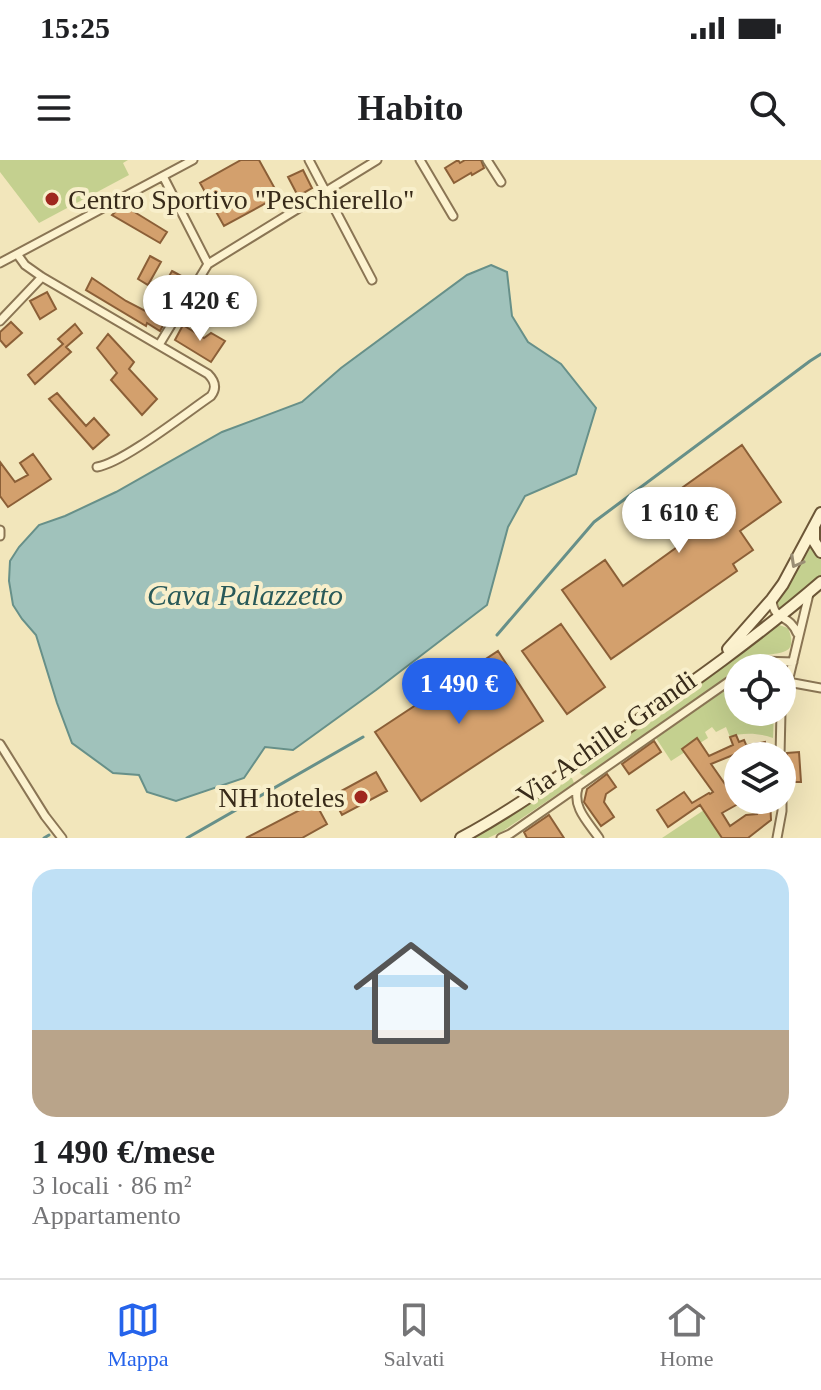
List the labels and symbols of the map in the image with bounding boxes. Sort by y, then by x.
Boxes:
place label: Centro Sportivo "Peschierello" [68,184,414,215]
marker: Centro Sportivo "Peschierello" [43,190,61,208]
pin: 1 420 € [126,275,274,343]
pin: 1 610 € [605,487,753,555]
one-way arrow [790,553,805,568]
water label: Cava Palazzetto [147,578,343,611]
pin: 1 490 € [385,658,533,726]
street label: Via Achille Grandi [511,664,702,811]
place label: NH hoteles [218,782,345,813]
marker: NH hoteles [352,788,370,806]

